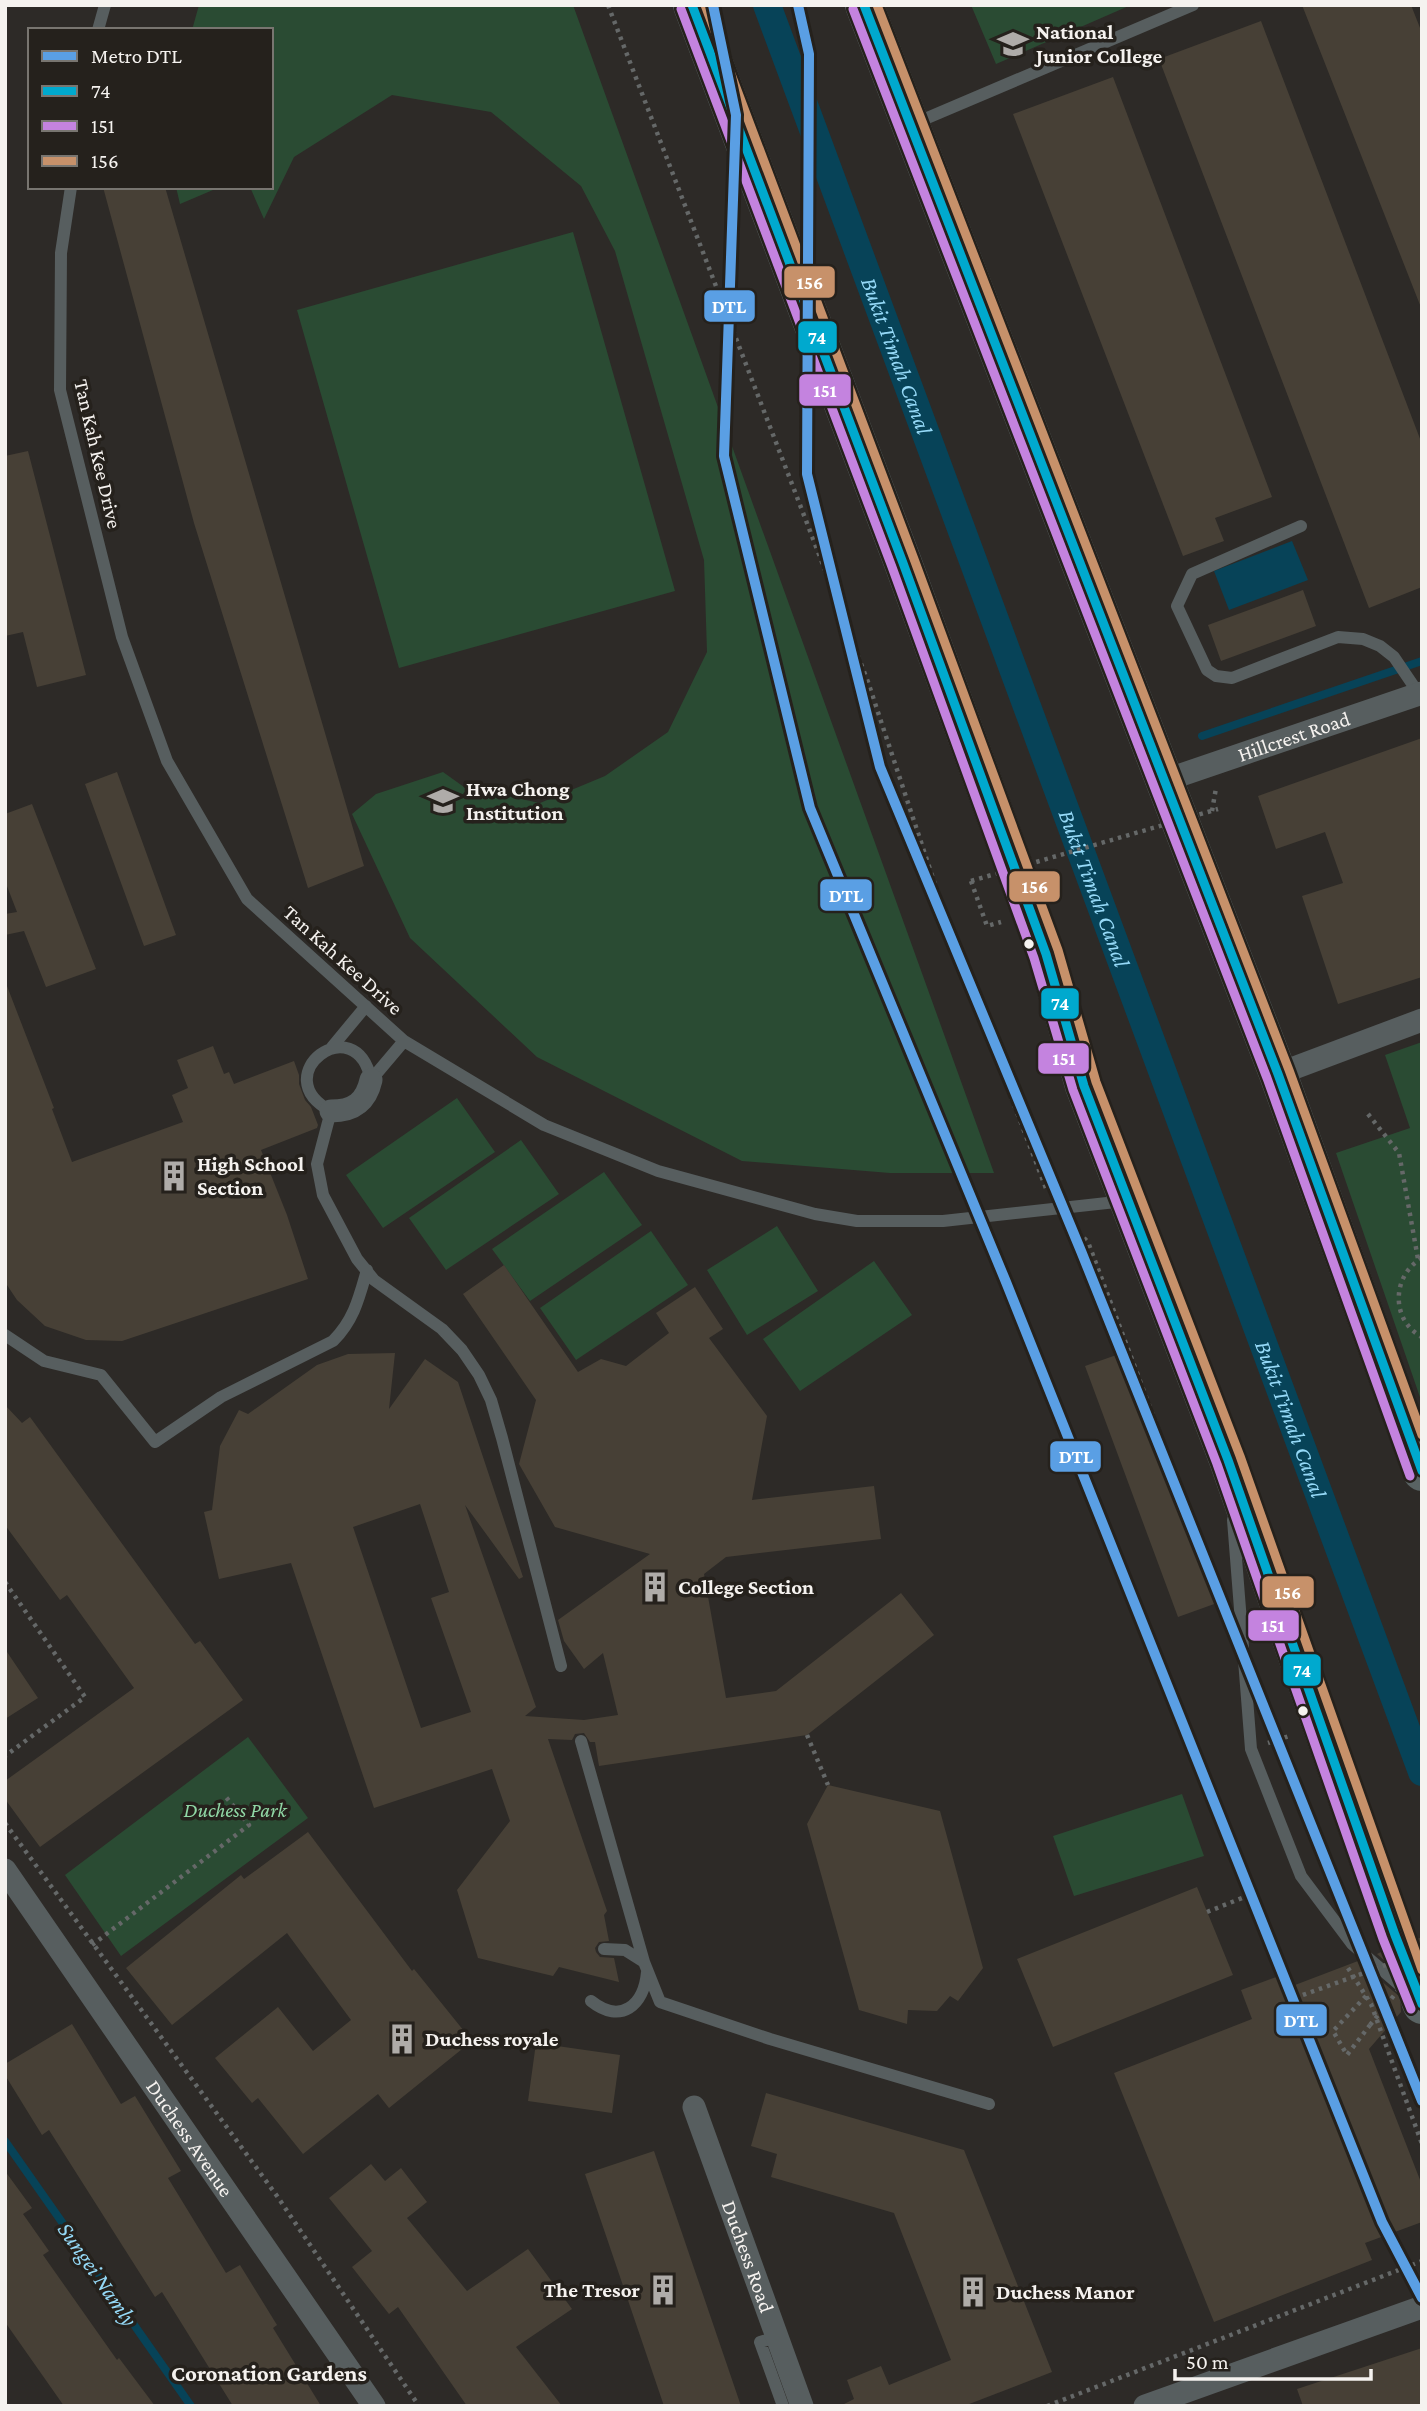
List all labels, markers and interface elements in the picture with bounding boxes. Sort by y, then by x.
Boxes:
place label: National Junior College [1034,20,1162,68]
school or university icon: National Junior College [996,27,1030,61]
legend [28,28,273,189]
text: Metro DTL [91,44,182,68]
text: 74 [91,79,111,103]
text: 151 [91,114,115,138]
text: 156 [91,149,119,173]
line badge: 156 [783,265,836,299]
text: 156 [797,272,823,293]
water label: Bukit Timah Canal [856,273,938,438]
line badge: DTL [703,289,756,323]
text: DTL [712,296,747,317]
line badge: 74 [797,320,838,354]
text: 74 [808,327,826,348]
line badge: 151 [798,373,852,407]
street label: Tan Kah Kee Drive [69,377,127,531]
text: 151 [813,380,837,401]
street label: Hillcrest Road [1235,706,1353,767]
place label: Hwa Chong Institution [466,777,570,825]
school or university icon: Hwa Chong Institution [426,784,460,818]
water label: Bukit Timah Canal [1053,806,1136,971]
line badge: 156 [1008,870,1061,903]
text: 156 [1022,876,1048,897]
line badge: DTL [819,878,873,912]
text: DTL [829,885,864,906]
street label: Tan Kah Kee Drive [278,900,408,1020]
unlabelled marker [1022,937,1036,951]
line badge: 74 [1040,987,1080,1020]
text: 74 [1051,993,1069,1014]
line badge: 151 [1037,1042,1090,1075]
text: 151 [1052,1048,1076,1069]
place label: High School Section [197,1152,304,1200]
building icon: High School Section [157,1159,191,1193]
water label: Bukit Timah Canal [1250,1337,1332,1502]
line badge: DTL [1049,1440,1102,1473]
text: DTL [1059,1446,1094,1467]
building icon: College Section [638,1570,672,1604]
place label: College Section [678,1575,814,1599]
line badge: 156 [1261,1575,1315,1609]
text: 156 [1275,1582,1301,1603]
line badge: 151 [1247,1609,1300,1642]
text: 151 [1261,1615,1285,1636]
line badge: 74 [1282,1653,1322,1687]
text: 74 [1293,1660,1311,1681]
unlabelled marker [1296,1704,1310,1718]
park label: Duchess Park [183,1798,287,1822]
line badge: DTL [1275,2003,1328,2037]
text: DTL [1284,2010,1319,2031]
building icon: Duchess royale [385,2022,419,2056]
place label: Duchess royale [425,2027,559,2051]
street label: Duchess Avenue [141,2075,238,2202]
street label: Duchess Road [717,2197,779,2316]
water label: Sungei Namly [53,2217,144,2331]
building icon: The Tresor [646,2273,680,2307]
building icon: Duchess Manor [956,2275,990,2309]
place label: The Tresor [544,2278,641,2302]
place label: Duchess Manor [996,2280,1135,2304]
scale bar [1175,2338,1371,2382]
text: 50 m [1186,2350,1229,2374]
district label: Coronation Gardens [171,2360,367,2386]

